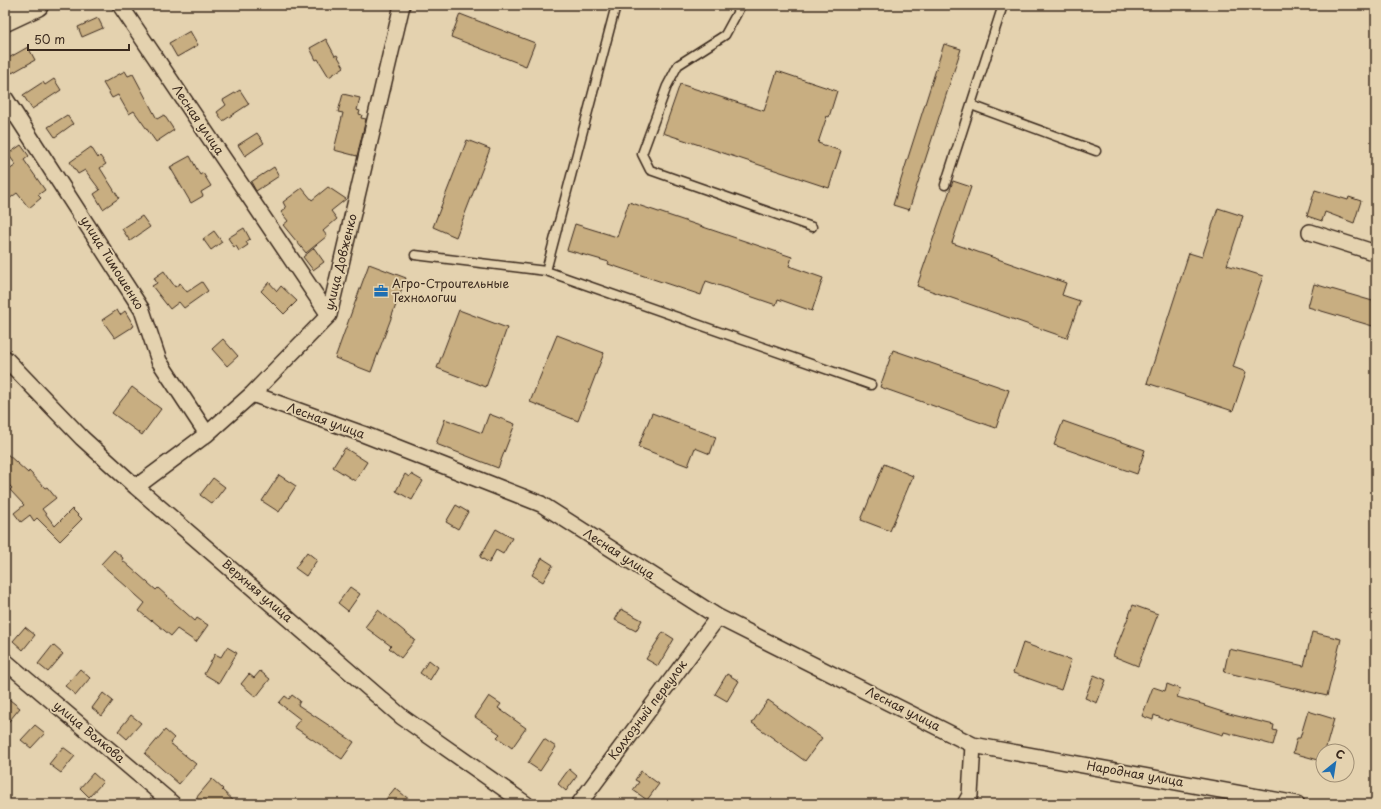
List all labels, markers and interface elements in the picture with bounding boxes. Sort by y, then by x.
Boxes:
scale bar [28,26,129,52]
text: 50 m [34,30,65,48]
street label: Лесная улица [169,81,229,159]
street label: улица Довженко [319,211,361,312]
street label: улица Тимошенко [77,212,149,313]
place label: Агро-Строительные Технологии [392,274,509,306]
office icon: Агро-Строительные Технологии [373,283,389,299]
street label: Лесная улица [285,398,368,443]
street label: Лесная улица [580,523,659,583]
street label: Верхняя улица [218,554,297,626]
street label: Колхозный переулок [604,655,691,763]
street label: Лесная улица [863,682,944,735]
street label: улица Волкова [50,696,130,767]
north arrow [1315,743,1355,783]
text: С [1332,744,1348,763]
street label: Народная улица [1085,756,1186,790]

